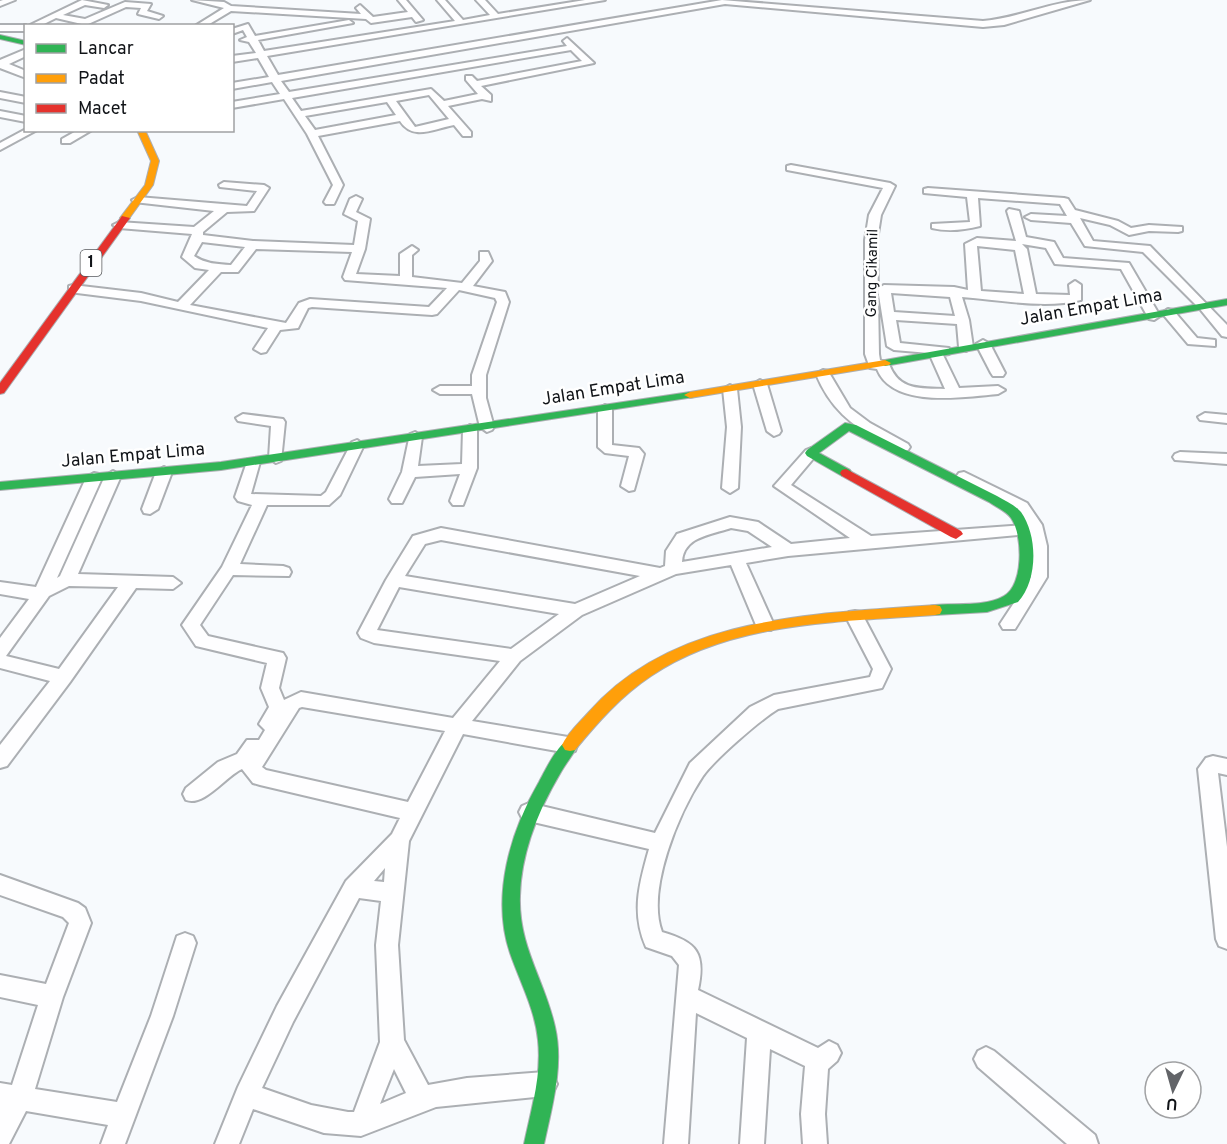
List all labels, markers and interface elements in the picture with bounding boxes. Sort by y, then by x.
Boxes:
legend [24,24,234,132]
text: Lancar [78,38,134,61]
text: Padat [78,68,125,91]
text: Macet [78,98,127,121]
street label: Gang Cikamil [863,228,883,318]
road number: 1 [80,250,101,276]
street label: Jalan Empat Lima [1018,284,1164,332]
street label: Jalan Empat Lima [540,366,686,412]
street label: Jalan Empat Lima [60,438,206,474]
north arrow [1143,1060,1203,1120]
text: U [1165,1092,1178,1113]

